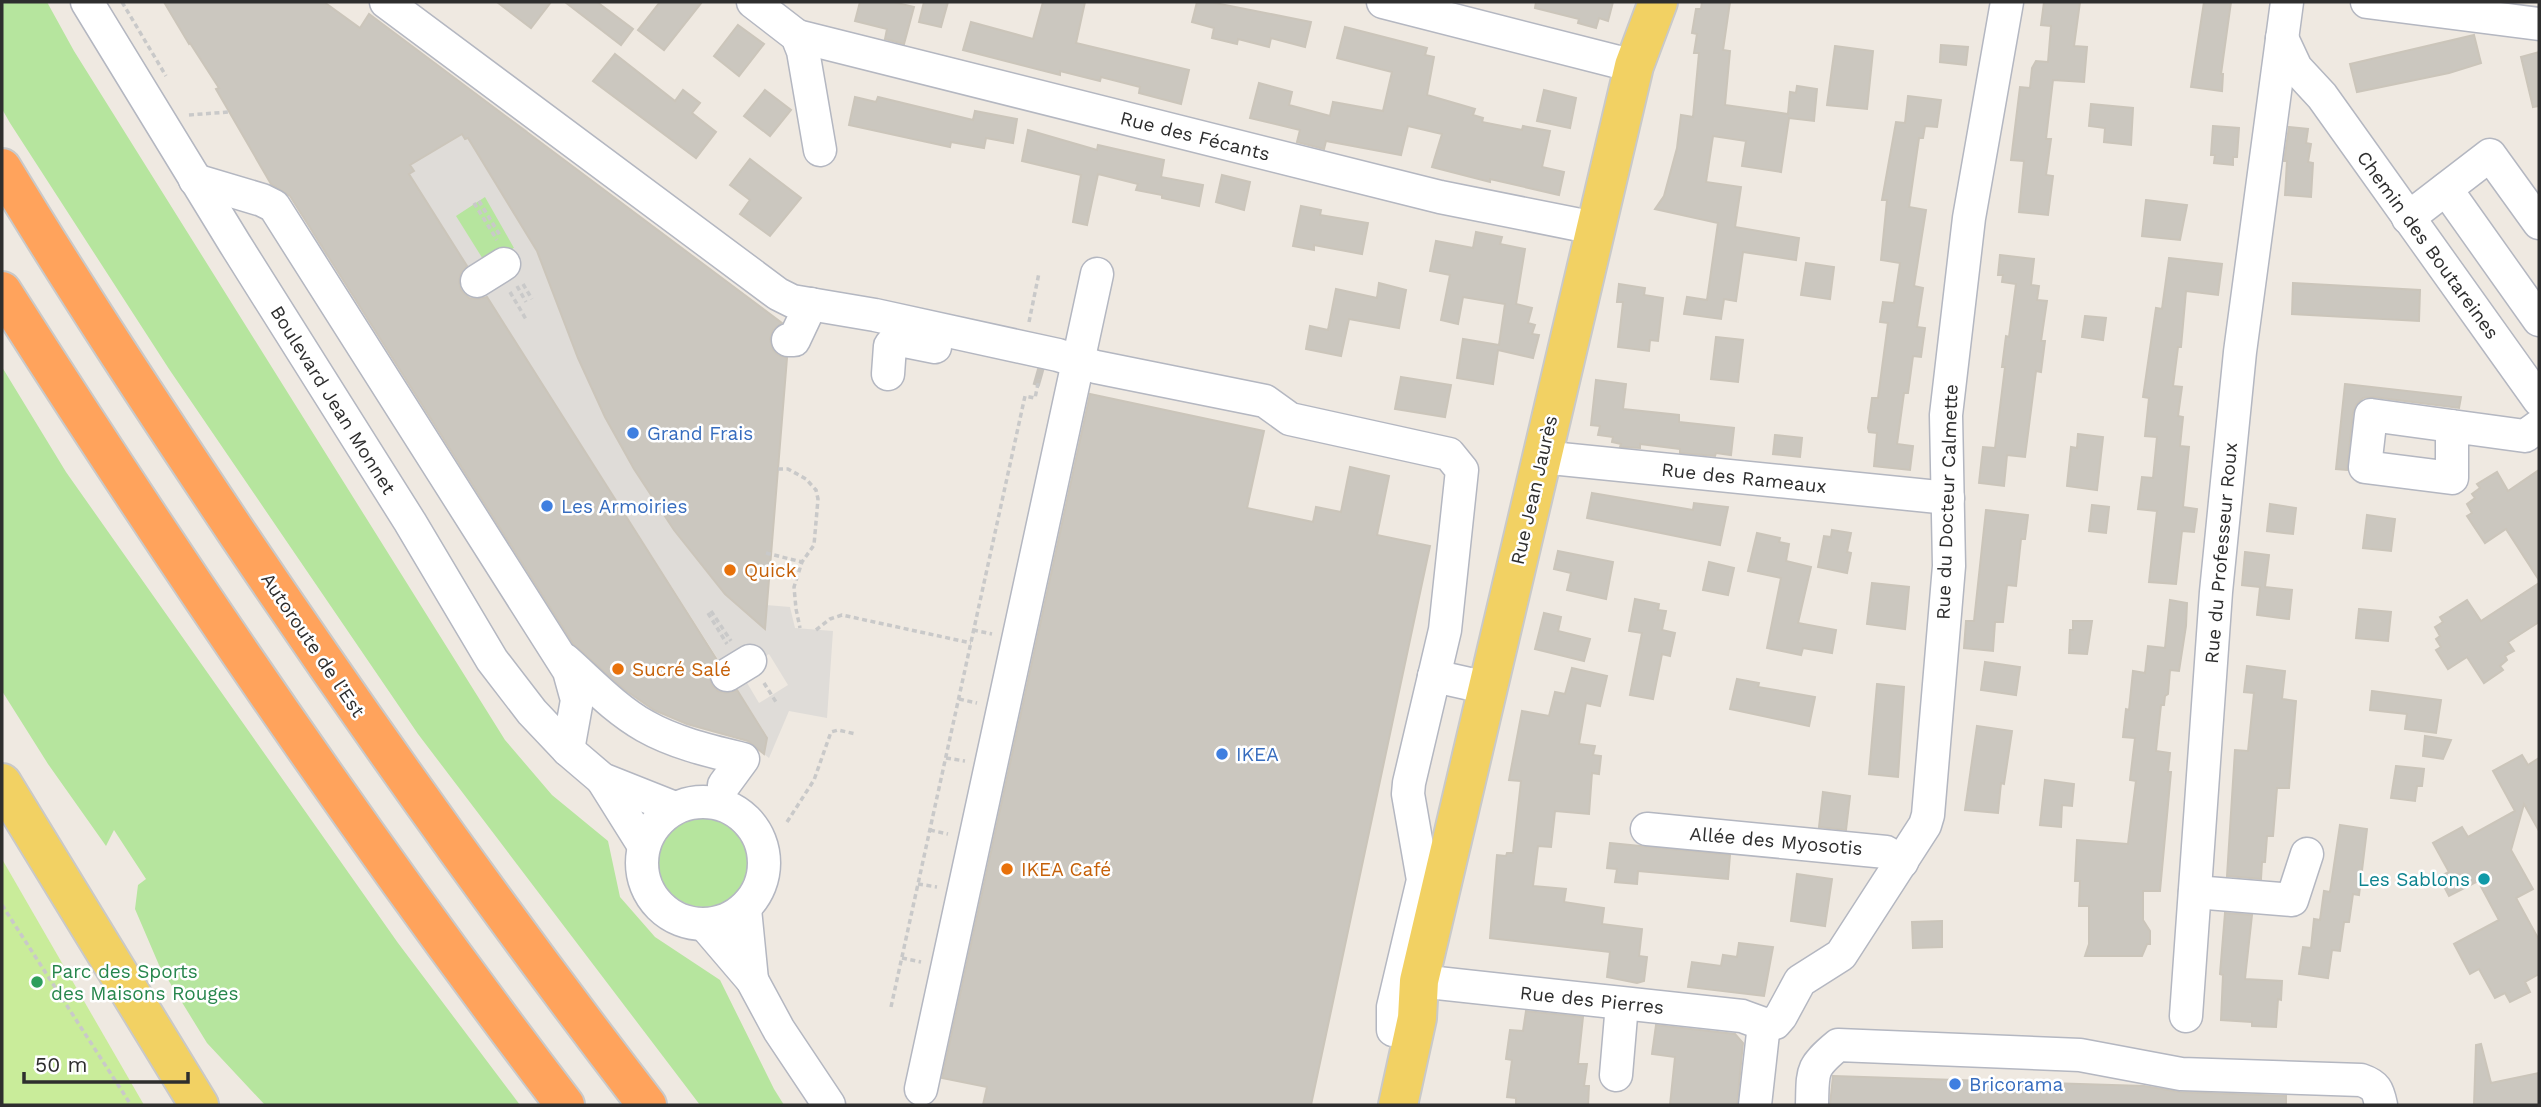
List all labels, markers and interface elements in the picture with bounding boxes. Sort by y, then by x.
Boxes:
street label: Rue des Fécants [1118,106,1272,166]
street label: Chemin des Boutareines [2352,146,2504,344]
street label: Boulevard Jean Monnet [265,301,401,499]
street label: Rue du Docteur Calmette [1931,384,1963,620]
street label: Rue Jean Jaurès [1506,413,1562,567]
place label: Grand Frais [647,422,753,445]
marker: Grand Frais [625,425,641,441]
street label: Rue du Professeur Roux [2200,441,2242,665]
street label: Rue des Rameaux [1660,458,1828,498]
place label: Les Armoiries [561,495,687,518]
marker: Les Armoiries [539,498,555,514]
place label: Quick [744,559,797,582]
marker: Quick [722,562,738,578]
street label: Autoroute de l’Est [256,569,370,721]
place label: Sucré Salé [632,658,731,681]
marker: Sucré Salé [610,661,626,677]
place label: IKEA [1236,743,1279,766]
marker: IKEA [1214,746,1230,762]
street label: Allée des Myosotis [1688,822,1864,860]
place label: IKEA Café [1021,858,1111,881]
marker: IKEA Café [999,861,1015,877]
place label: Les Sablons [2358,868,2470,891]
marker: Les Sablons [2476,871,2492,887]
place label: Parc des Sports des Maisons Rouges [51,960,238,1005]
marker: Parc des Sports des Maisons Rouges [29,974,45,990]
street label: Rue des Pierres [1519,981,1665,1019]
scale bar [24,1040,189,1084]
text: 50 m [35,1052,87,1077]
place label: Bricorama [1969,1073,2064,1096]
marker: Bricorama [1947,1076,1963,1092]

